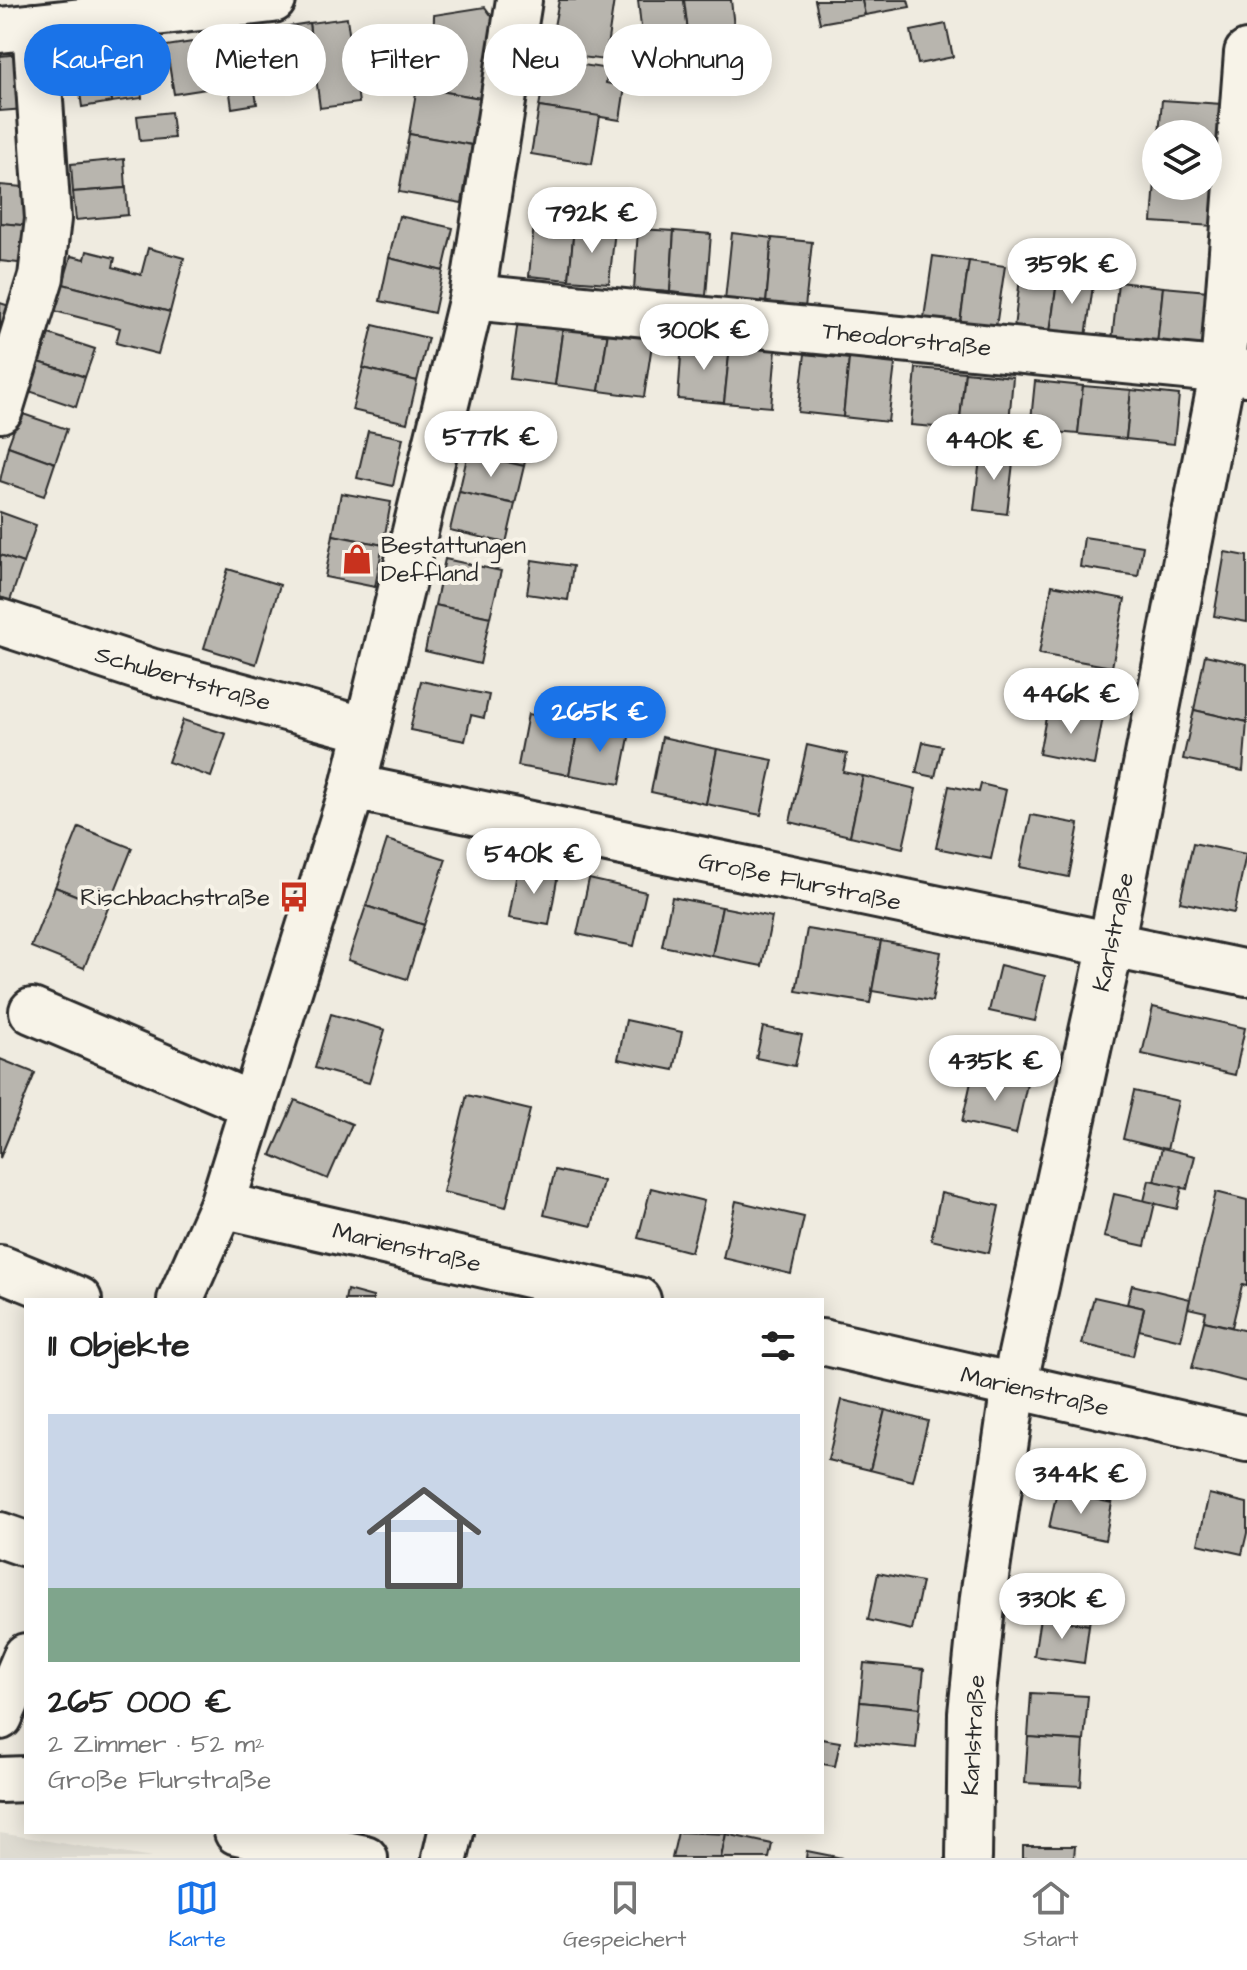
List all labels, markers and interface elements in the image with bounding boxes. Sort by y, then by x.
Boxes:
chip: Kaufen [24,24,171,96]
chip: Mieten [187,24,326,96]
chip: Filter [342,24,468,96]
chip: Neu [484,24,587,96]
chip: Wohnung [603,24,772,96]
map controls [1142,120,1222,200]
button: layers [1142,120,1222,200]
pin: 792K € [527,187,657,255]
text: 792K € [546,195,638,231]
pin: 359K € [1007,238,1137,306]
text: 359K € [1025,246,1119,282]
pin: 300K € [639,304,769,372]
text: 300K € [658,312,750,348]
street label: Theodorstraße [821,314,993,366]
pin: 577K € [426,411,556,479]
pin: 440K € [929,414,1059,482]
text: 577K € [442,419,540,455]
text: 440K € [945,422,1043,458]
place label: Bestattungen Deffland [381,529,526,591]
shop icon: Bestattungen Deffland [340,542,374,576]
street label: Schubertstraße [91,638,275,720]
pin: 446K € [1006,668,1136,736]
text: 446K € [1022,676,1120,712]
pin: 265K € [535,686,665,754]
text: 265K € [552,694,648,730]
pin: 540K € [469,828,599,896]
text: 540K € [484,836,584,872]
street label: Große Flurstraße [695,844,904,920]
street label: Karlstraße [1085,869,1143,995]
bus stop icon: Rischbachstraße [277,880,311,914]
place label: Rischbachstraße [80,881,270,915]
pin: 435K € [930,1035,1060,1103]
text: 435K € [947,1043,1043,1079]
street label: Marienstraße [329,1214,484,1282]
text: 11 Objekte [48,1322,190,1370]
icon: filters [756,1324,800,1368]
street label: Marienstraße [957,1358,1112,1426]
pin: 344K € [1016,1448,1146,1516]
text: 344K € [1033,1456,1129,1492]
icon: home [352,1466,496,1610]
pin: 330K € [997,1573,1127,1641]
text: 330K € [1017,1581,1107,1617]
street label: Karlstraße [954,1674,994,1796]
text: 265 000 € [48,1678,231,1726]
text: 2 Zimmer · 52 m² [48,1726,265,1762]
text: Große Flurstraße [48,1762,271,1798]
tab: Karte [168,1876,226,1955]
tab: Gespeichert [563,1876,686,1955]
tab: Start [1023,1876,1079,1955]

